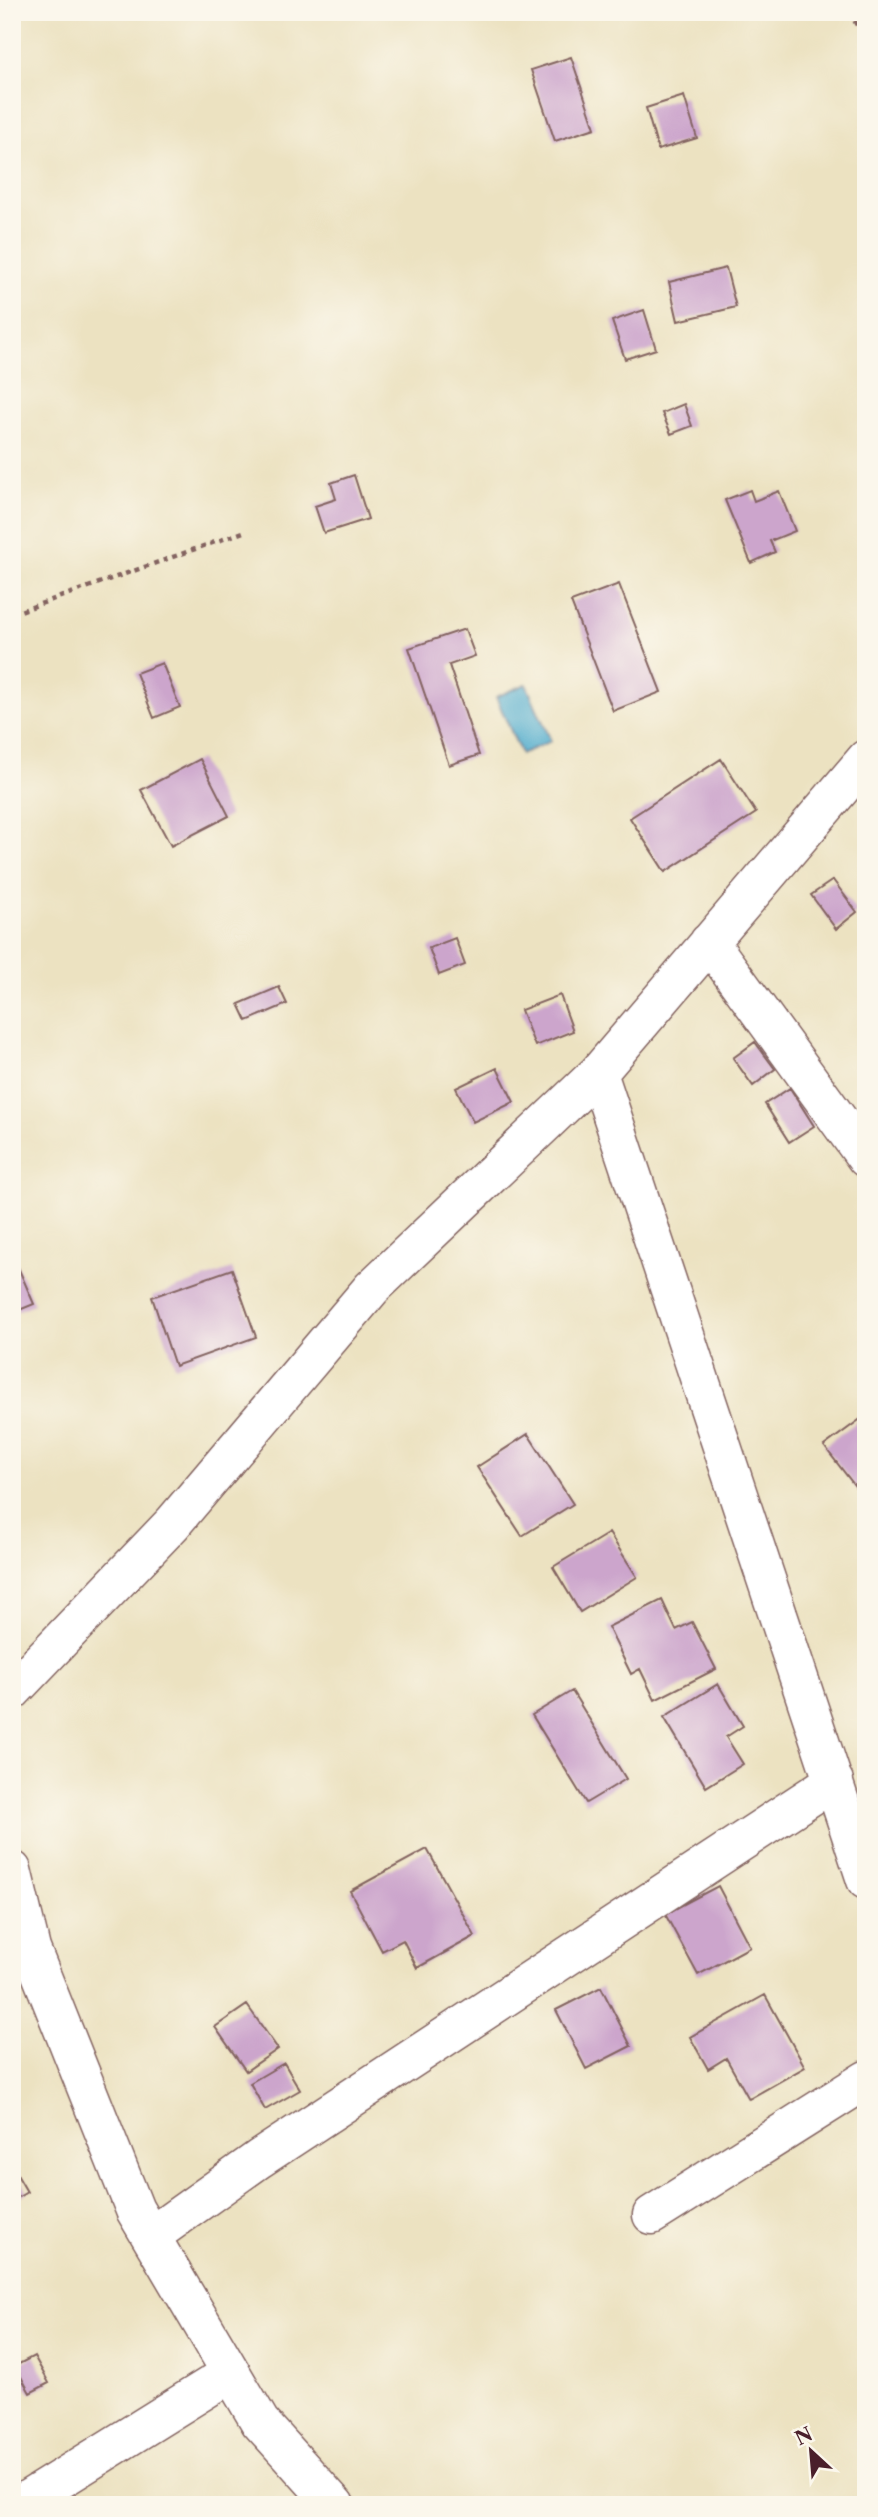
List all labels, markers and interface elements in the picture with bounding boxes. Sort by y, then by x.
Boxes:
north arrow [776,2416,846,2486]
text: N [791,2422,816,2450]

